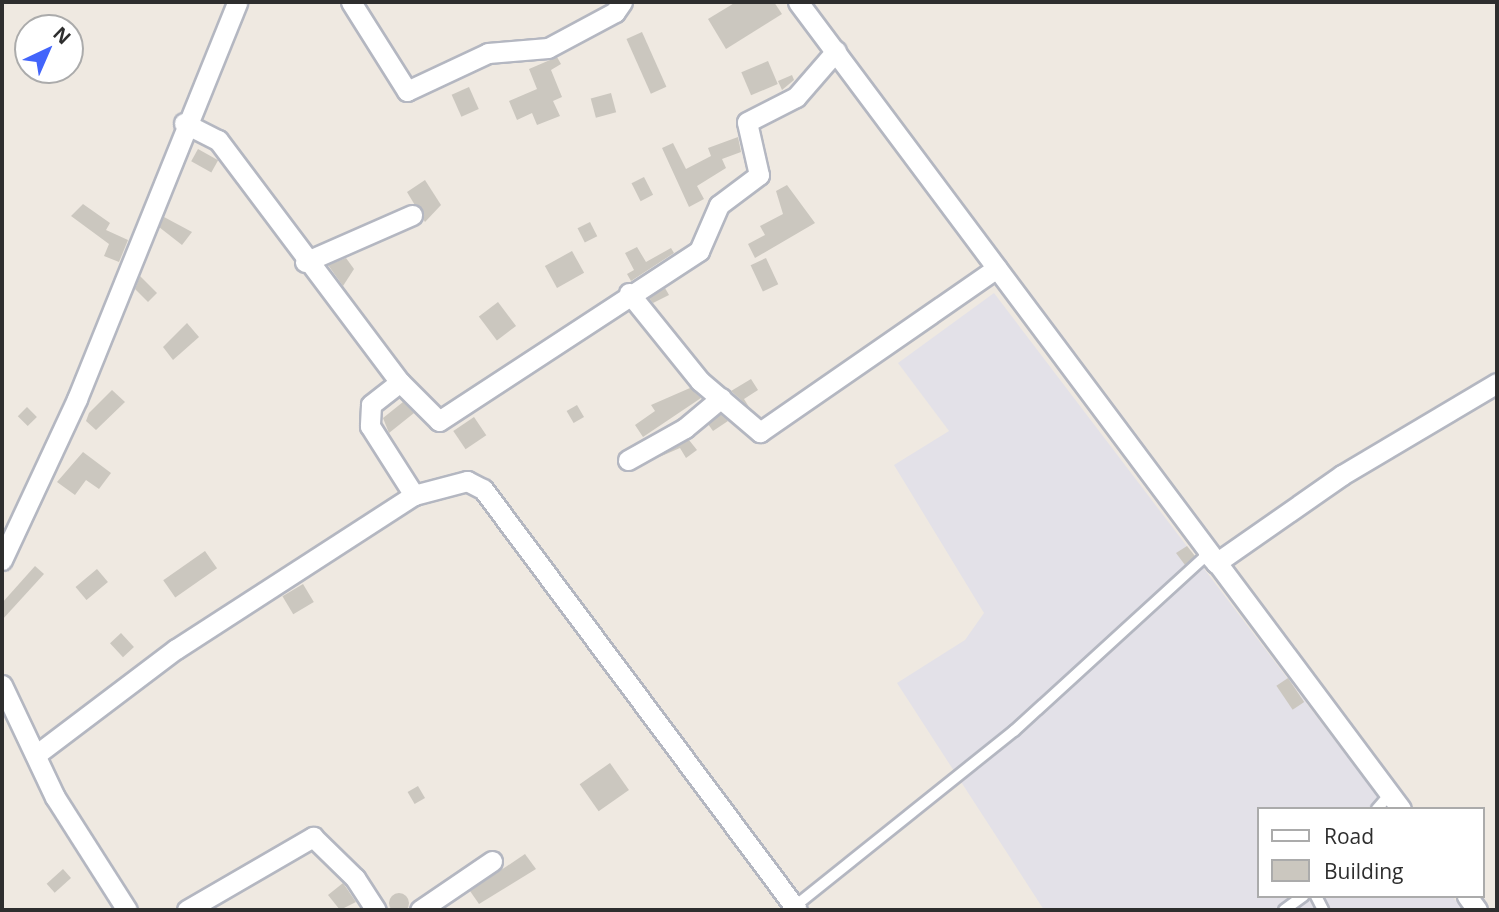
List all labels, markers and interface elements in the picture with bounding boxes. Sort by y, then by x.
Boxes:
north arrow [14,14,84,84]
text: N [48,21,77,50]
legend [1258,807,1485,898]
text: Road [1324,822,1374,850]
text: Building [1324,857,1403,885]

